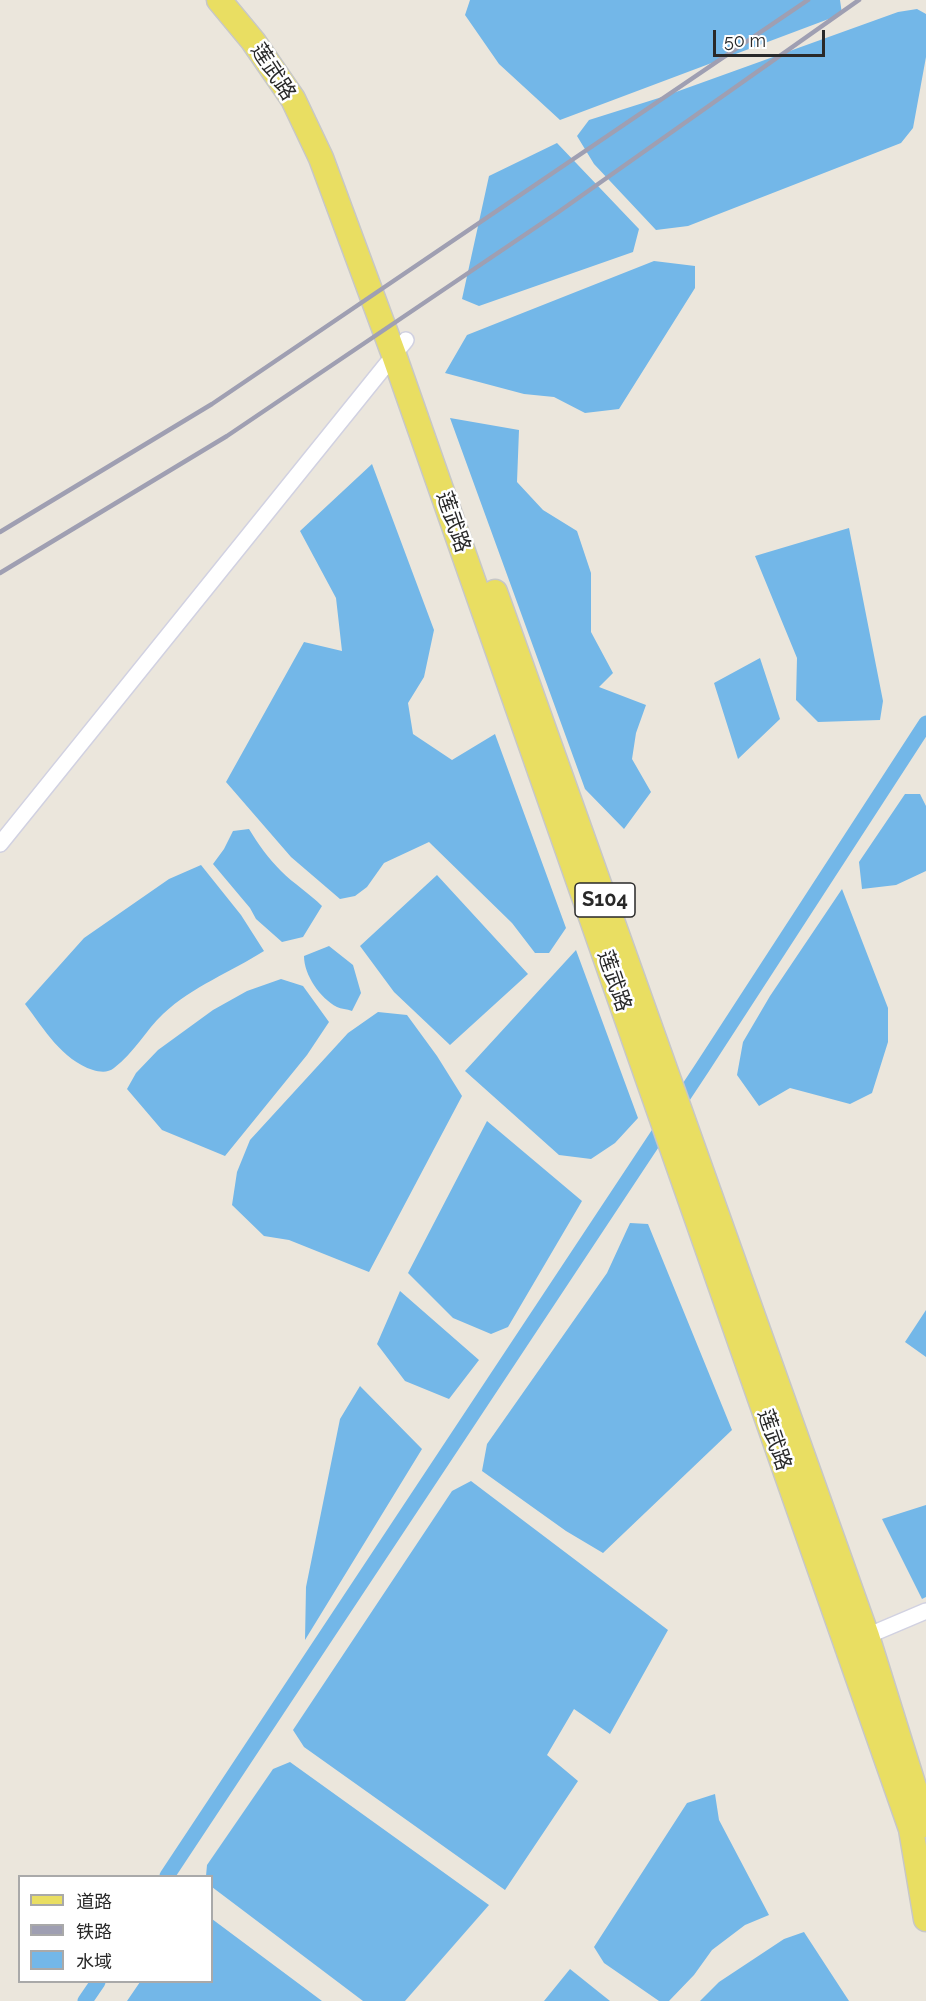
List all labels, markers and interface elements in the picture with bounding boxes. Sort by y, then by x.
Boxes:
scale bar [716,18,828,56]
text: 50 m [724,30,766,51]
street label: 莲武路 [245,39,301,105]
street label: 莲武路 [431,488,475,556]
road number: S104 [575,883,635,917]
street label: 莲武路 [592,947,636,1015]
street label: 莲武路 [752,1406,796,1474]
legend [18,1875,213,1983]
text: 道路 [76,1891,112,1912]
text: 铁路 [76,1921,112,1942]
text: 水域 [76,1951,112,1972]

